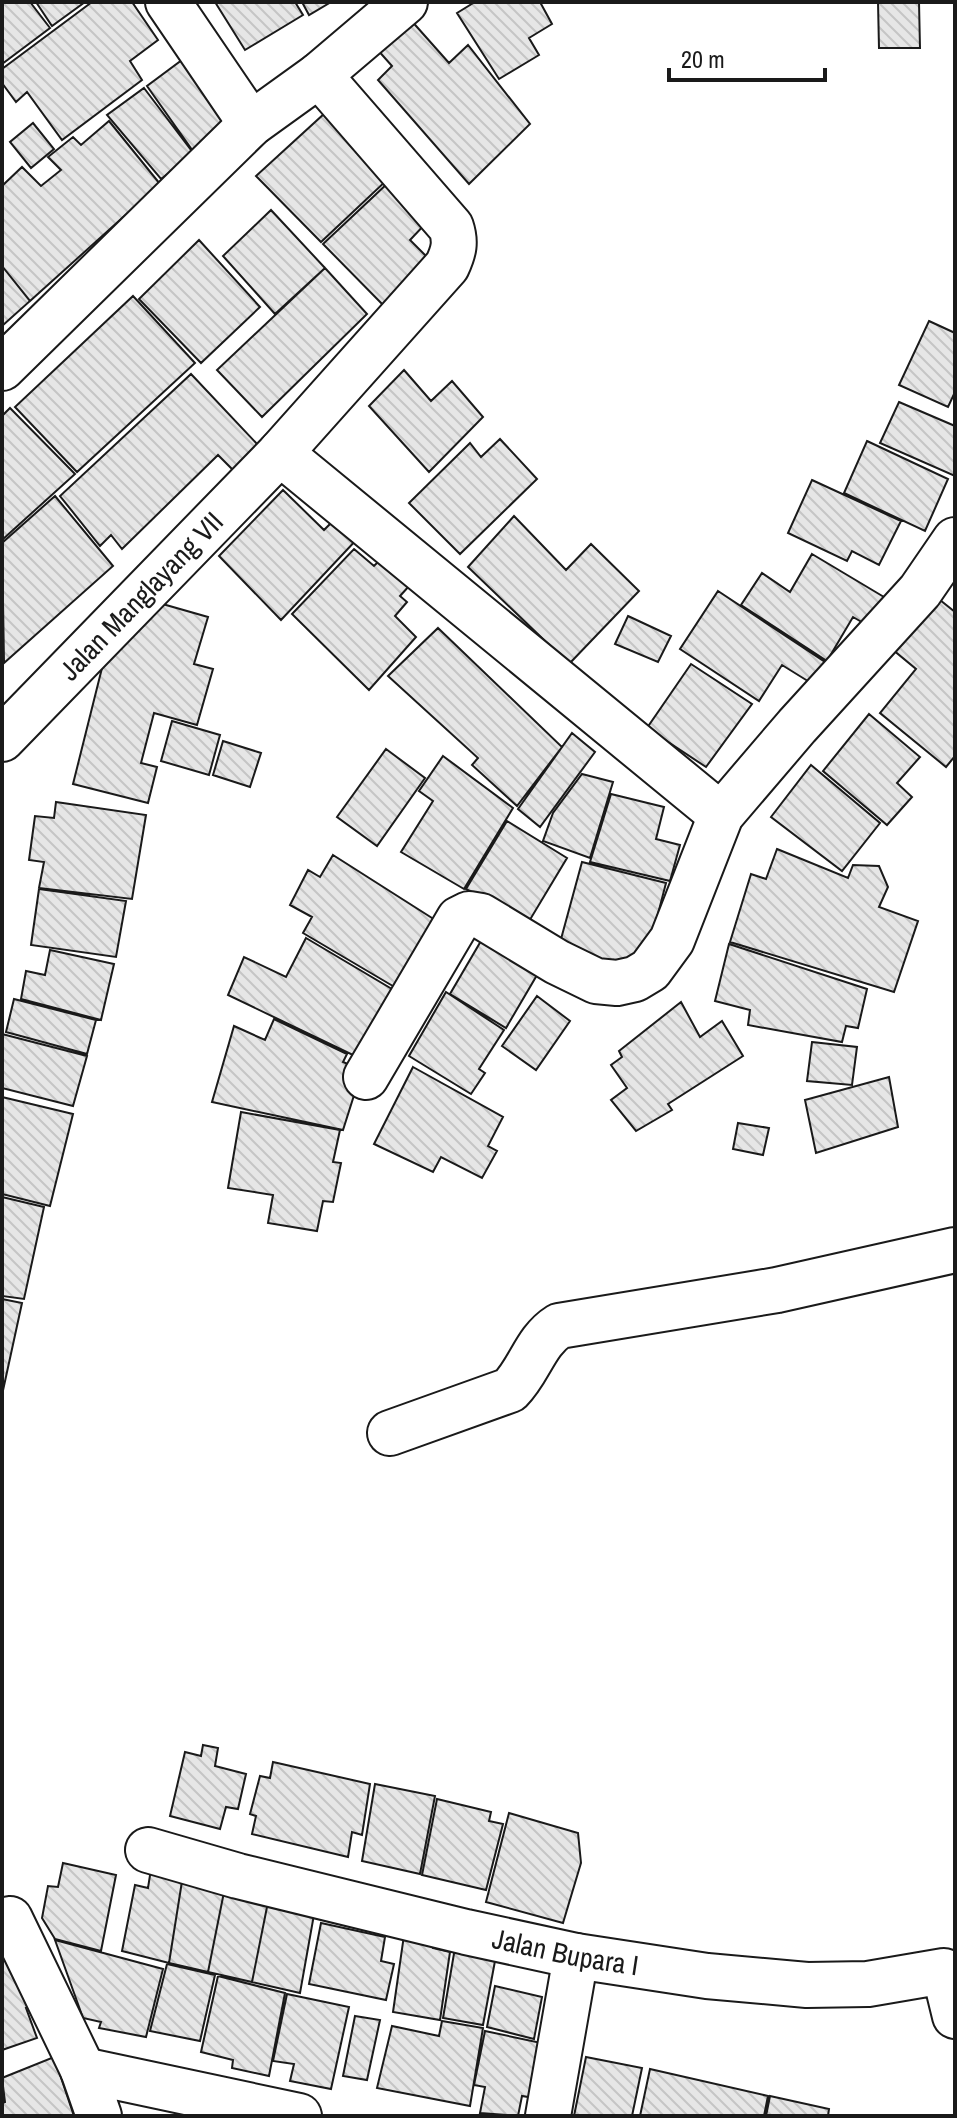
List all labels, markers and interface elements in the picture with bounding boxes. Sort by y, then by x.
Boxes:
scale bar [669,32,825,82]
text: 20 m [681,43,725,75]
street label: Jalan Manglayang VII [51,503,231,689]
street label: Jalan Bupara I [489,1919,641,1984]

